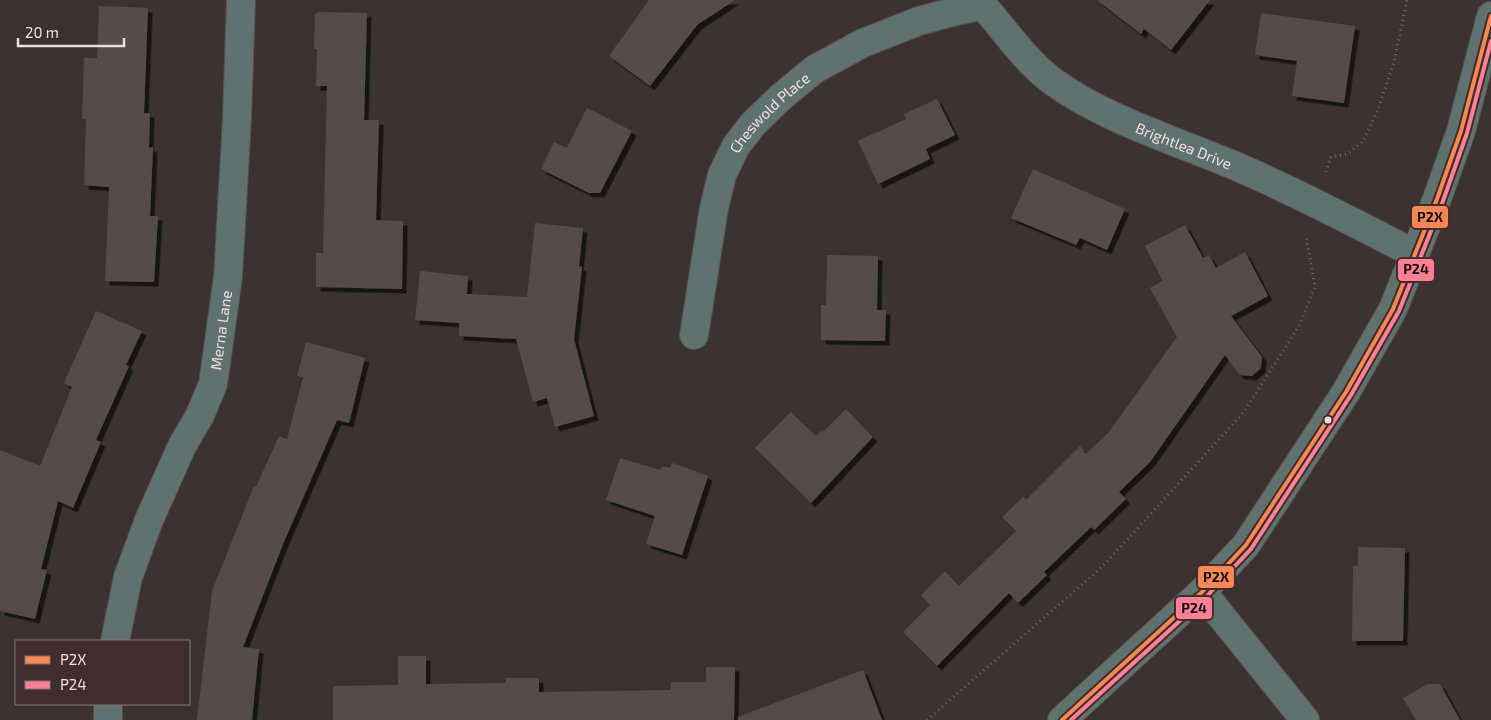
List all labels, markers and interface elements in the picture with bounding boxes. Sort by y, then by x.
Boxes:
scale bar [18,15,124,47]
text: 20 m [25,23,59,41]
street label: Cheswold Place [725,68,813,156]
street label: Brightlea Drive [1133,118,1235,172]
line badge: P2X [1411,205,1449,229]
text: P2X [1417,208,1443,225]
line badge: P24 [1397,258,1435,282]
text: P24 [1403,260,1429,277]
street label: Merna Lane [206,289,235,371]
unlabelled marker [1323,415,1333,425]
line badge: P2X [1197,565,1235,589]
text: P2X [1203,568,1229,585]
line badge: P24 [1175,596,1213,620]
text: P24 [1181,599,1207,616]
legend [15,640,190,705]
text: P2X [60,650,86,668]
text: P24 [60,675,87,693]

